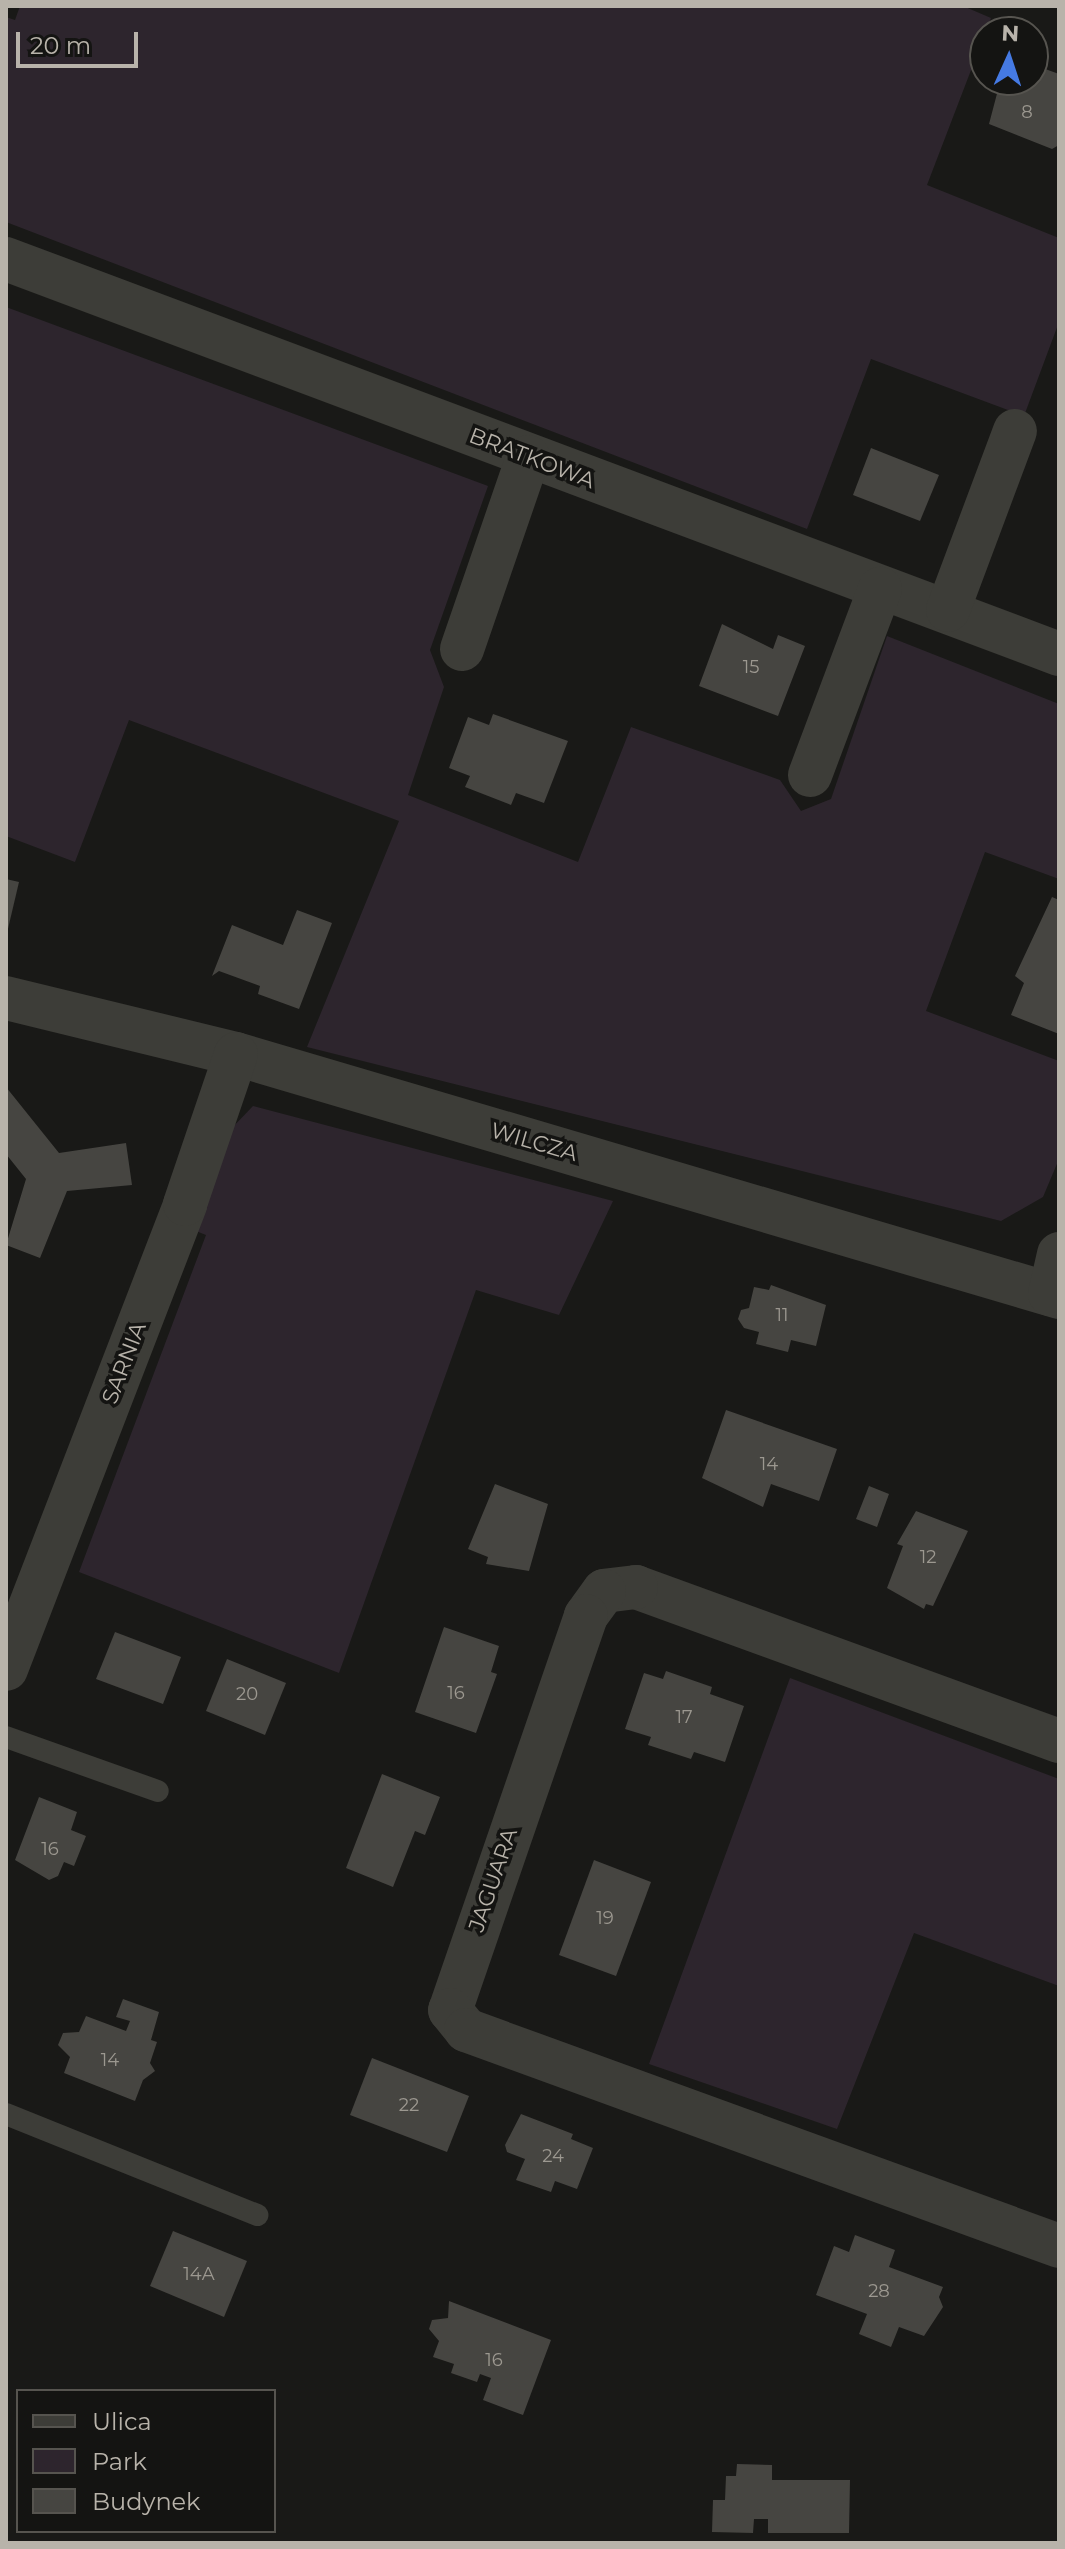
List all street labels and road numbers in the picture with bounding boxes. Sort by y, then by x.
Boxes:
street label: BRATKOWA [466,422,598,494]
street label: WILCZA [488,1117,580,1167]
street label: SARNIA [96,1318,152,1408]
street label: JAGUARA [463,1825,523,1935]

